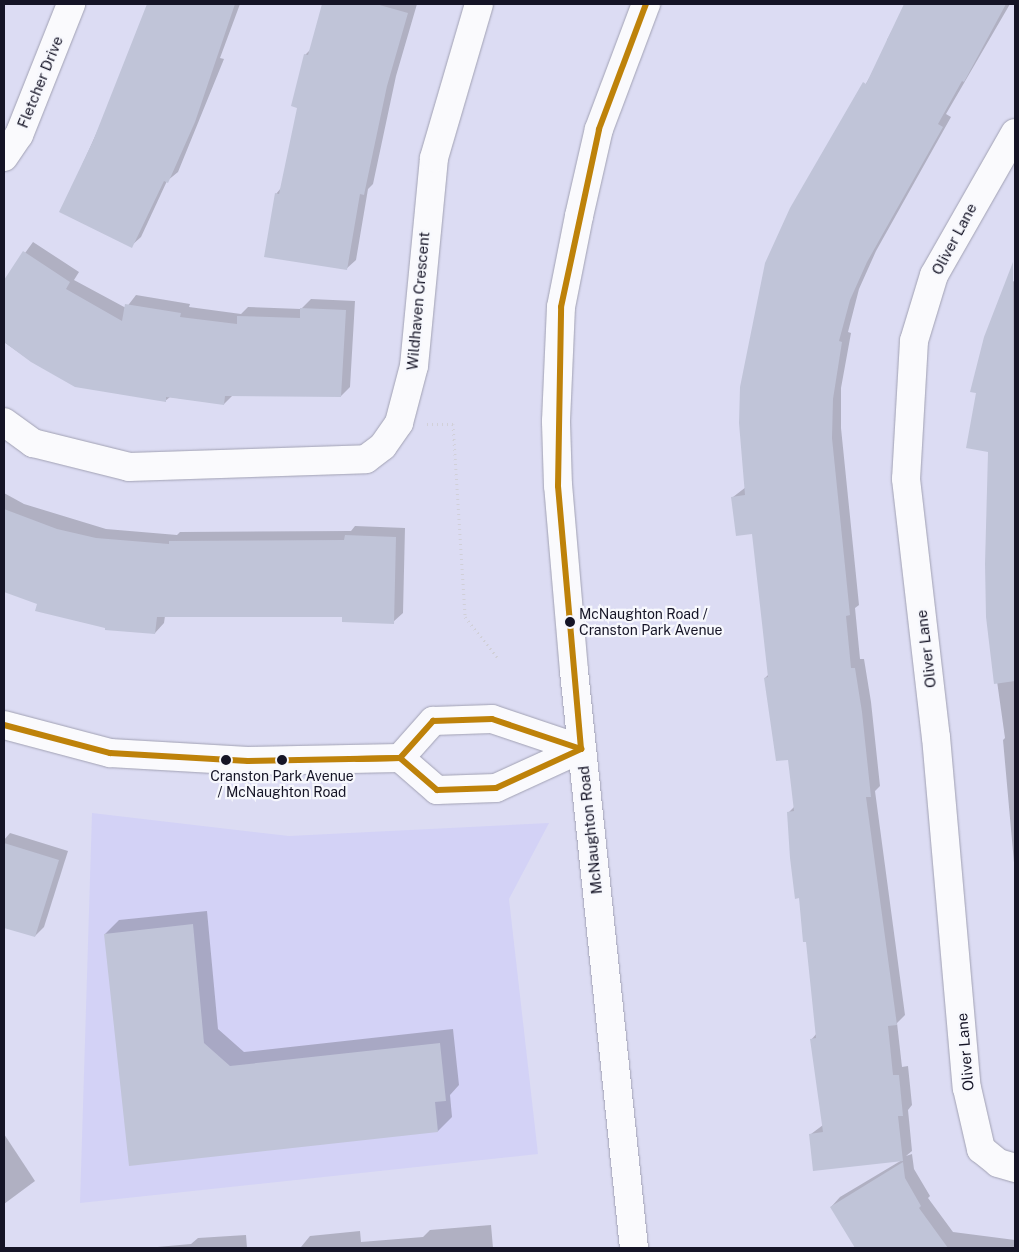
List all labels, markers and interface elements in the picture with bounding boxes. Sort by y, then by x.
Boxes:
street label: Fletcher Drive [13,33,67,131]
street label: Oliver Lane [928,200,980,278]
street label: Wildhaven Crescent [403,231,433,371]
place label: McNaughton Road / Cranston Park Avenue [579,606,723,638]
street label: Oliver Lane [912,609,940,689]
marker: McNaughton Road / Cranston Park Avenue [565,617,575,627]
unlabelled marker [221,755,231,765]
marker: Cranston Park Avenue / McNaughton Road [277,755,287,765]
street label: McNaughton Road [574,765,606,895]
place label: Cranston Park Avenue / McNaughton Road [210,768,354,800]
street label: Oliver Lane [953,1012,977,1092]

